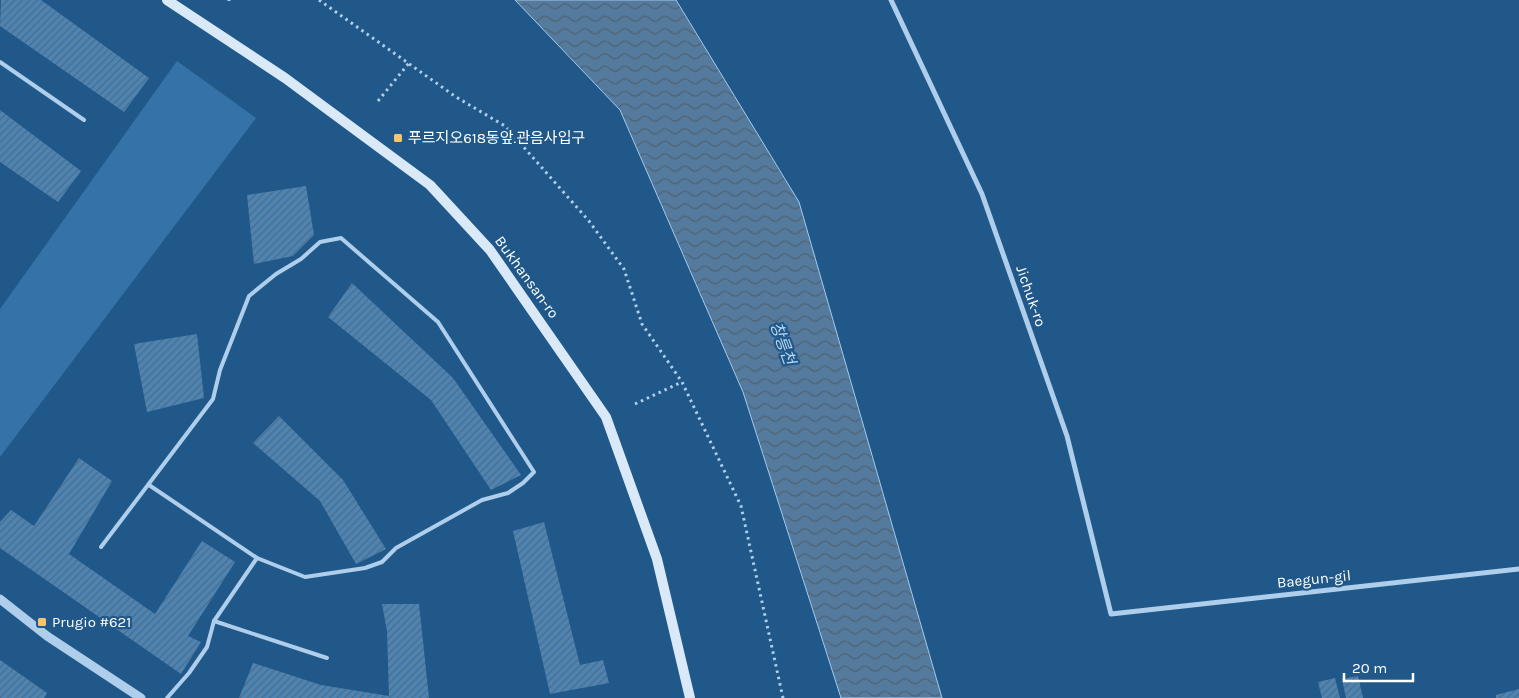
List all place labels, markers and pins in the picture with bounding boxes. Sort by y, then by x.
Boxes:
place label: 푸르지오618동앞.관음사입구 [408,129,585,147]
marker: 푸르지오618동앞.관음사입구 [392,132,404,144]
place label: Prugio #621 [52,613,131,631]
marker: Prugio #621 [36,616,48,628]

